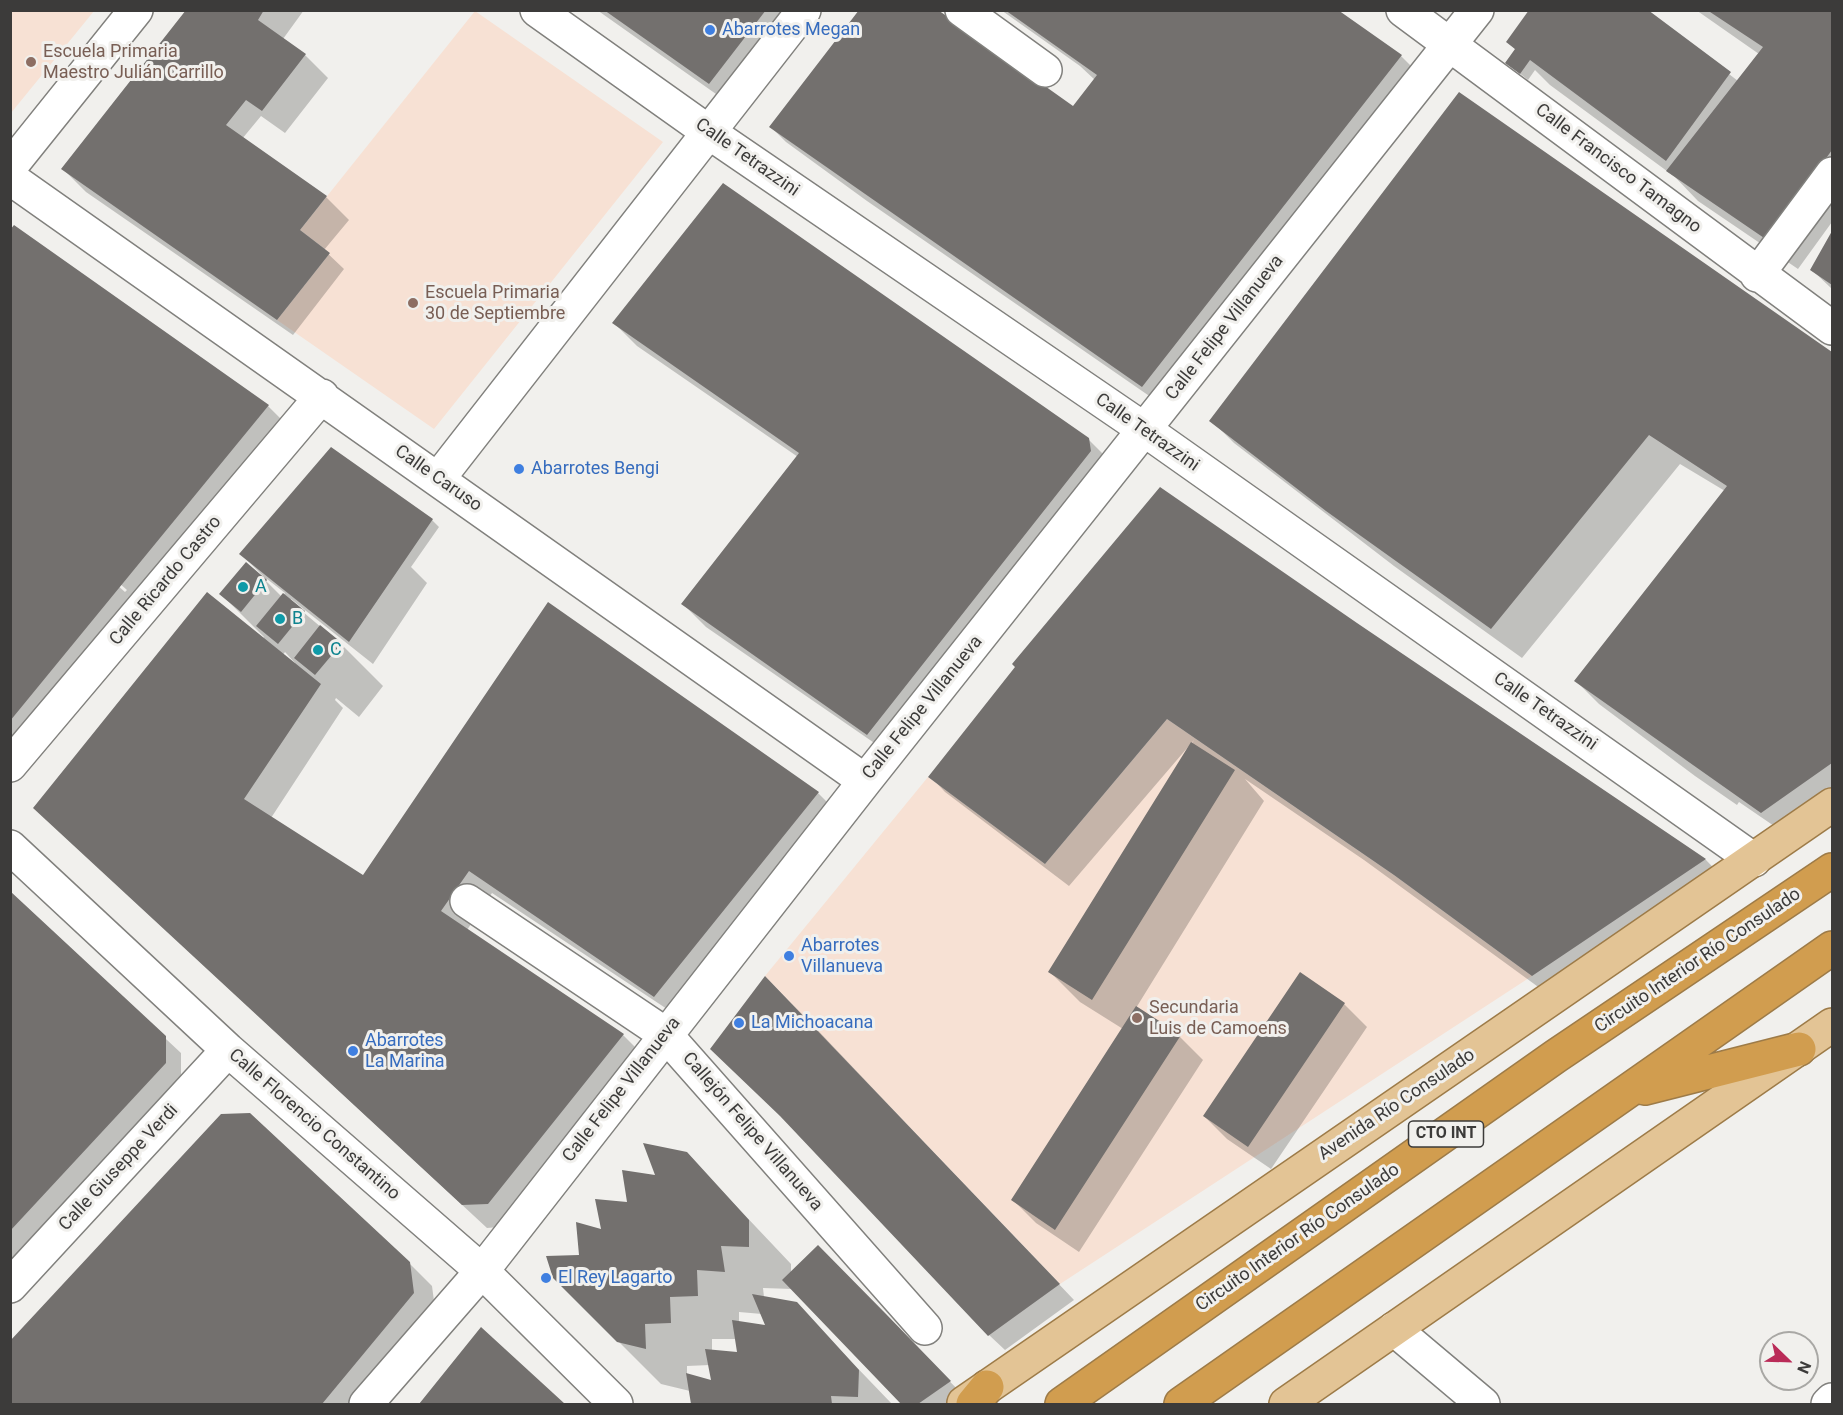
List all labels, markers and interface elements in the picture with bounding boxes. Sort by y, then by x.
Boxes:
place label: Abarrotes Megan [722,19,860,41]
marker: Abarrotes Megan [703,23,717,37]
place label: Escuela Primaria Maestro Julián Carrillo [43,41,224,84]
marker: Escuela Primaria Maestro Julián Carrillo [24,55,38,69]
street label: Calle Francisco Tamagno [1531,100,1705,238]
street label: Calle Tetrazzini [691,114,803,202]
street label: Calle Felipe Villanueva [1162,251,1288,405]
place label: Escuela Primaria 30 de Septiembre [425,282,565,324]
marker: Escuela Primaria 30 de Septiembre [406,296,420,310]
street label: Calle Tetrazzini [1091,389,1203,477]
street label: Calle Caruso [390,441,486,517]
place label: Abarrotes Bengi [531,458,659,480]
marker: Abarrotes Bengi [512,462,526,476]
street label: Calle Ricardo Castro [105,512,227,650]
place label: A [255,576,267,598]
marker: A [236,580,250,594]
place label: B [292,608,303,630]
marker: B [273,612,287,626]
street label: Calle Felipe Villanueva [858,632,988,784]
place label: C [330,639,342,661]
marker: C [311,643,325,657]
street label: Calle Tetrazzini [1489,668,1601,756]
street label: Circuito Interior Río Consulado [1591,884,1805,1038]
place label: Abarrotes Villanueva [801,935,883,978]
marker: Abarrotes Villanueva [782,949,796,963]
place label: Secundaria Luis de Camoens [1149,997,1287,1040]
marker: Secundaria Luis de Camoens [1130,1011,1144,1025]
place label: La Michoacana [751,1012,873,1034]
street label: Calle Felipe Villanueva [559,1013,685,1167]
marker: La Michoacana [732,1016,746,1030]
place label: Abarrotes La Marina [365,1030,445,1072]
marker: Abarrotes La Marina [346,1044,360,1058]
street label: Calle Florencio Constantino [224,1045,404,1205]
street label: Avenida Río Consulado [1315,1045,1479,1165]
street label: Callejón Felipe Villanueva [677,1048,827,1216]
street label: Calle Giuseppe Verdi [55,1100,183,1236]
road number: CTO INT [1408,1121,1484,1147]
street label: Circuito Interior Río Consulado [1192,1159,1404,1317]
place label: El Rey Lagarto [558,1267,672,1289]
marker: El Rey Lagarto [539,1271,553,1285]
north arrow [1759,1331,1819,1391]
text: N [1793,1359,1815,1376]

